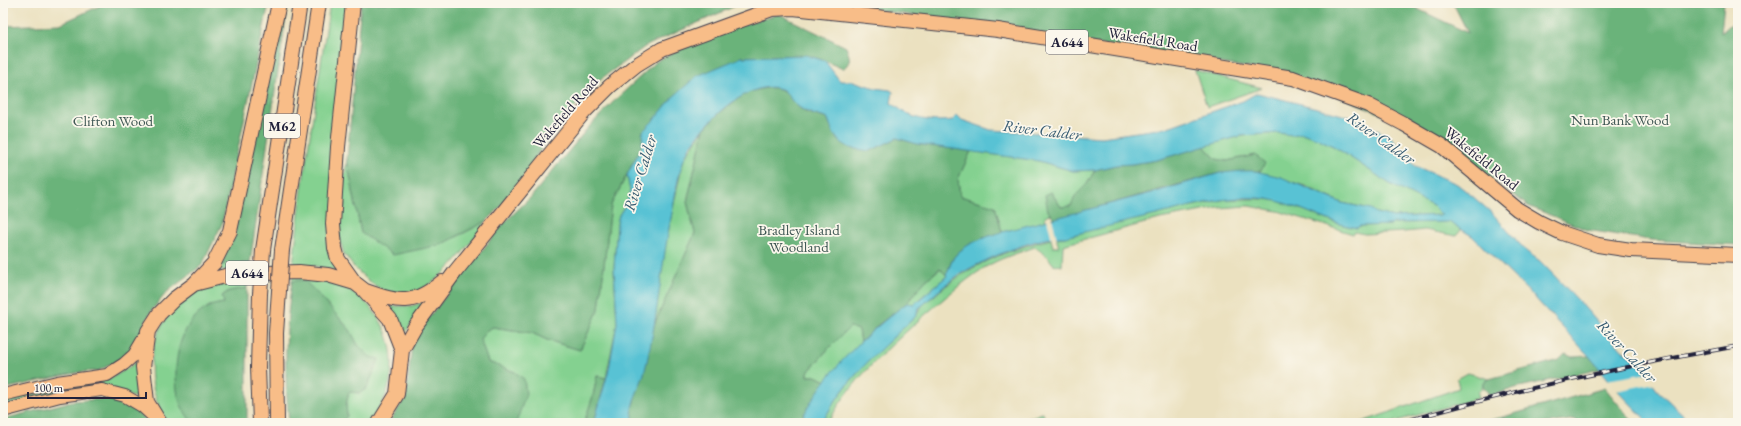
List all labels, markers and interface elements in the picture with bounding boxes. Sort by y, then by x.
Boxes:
street label: Wakefield Road [1107,23,1199,56]
road number: A644 [1046,30,1088,54]
street label: Wakefield Road [528,71,602,152]
water label: River Calder [1343,107,1420,170]
park label: Nun Bank Wood [1571,110,1669,129]
park label: Clifton Wood [73,111,154,130]
road number: M62 [264,114,300,138]
water label: River Calder [1002,115,1083,145]
street label: Wakefield Road [1441,122,1523,194]
water label: River Calder [618,131,662,214]
park label: Bradley Island Woodland [758,220,840,256]
road number: A644 [226,261,268,285]
water label: River Calder [1592,315,1662,388]
scale bar [28,374,146,400]
text: 100 m [34,380,64,396]

